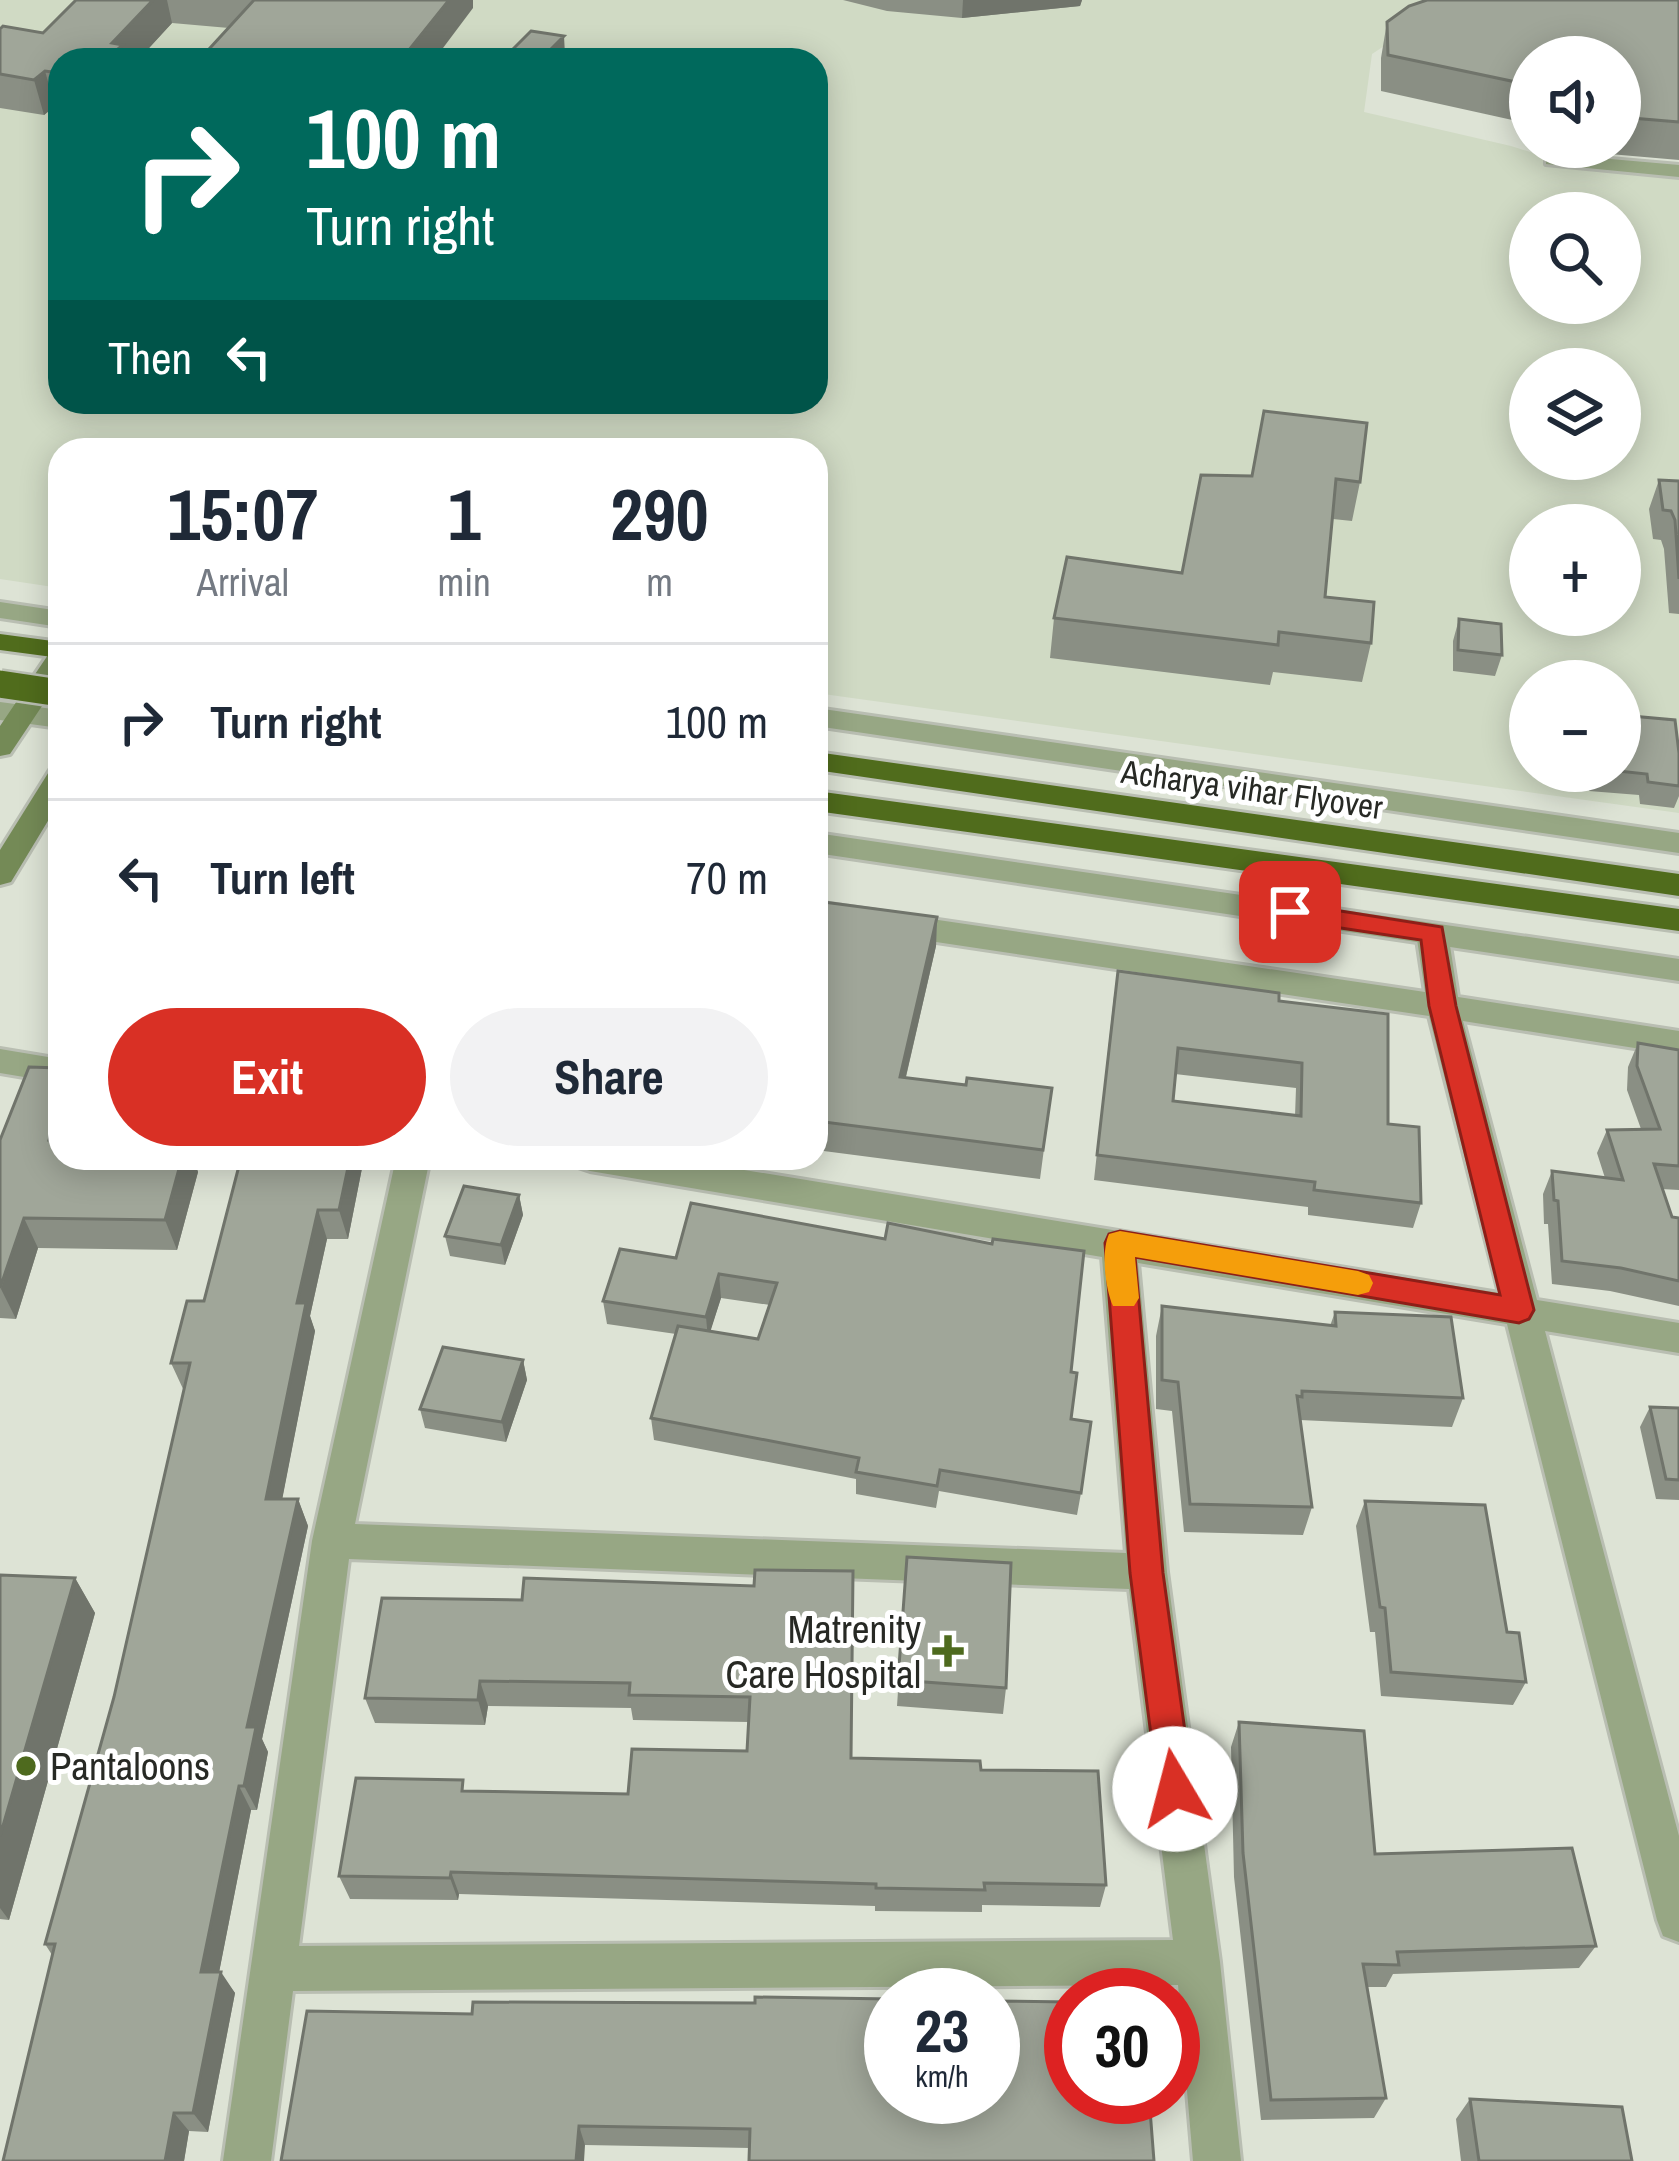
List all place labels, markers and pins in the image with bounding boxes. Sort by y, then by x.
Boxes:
pin [1239,861,1341,963]
place label: Matrenity Care Hospital [725,1603,921,1700]
marker: Matrenity Care Hospital [932,1635,964,1667]
place label: Pantaloons [50,1740,210,1792]
marker: Pantaloons [13,1753,39,1779]

